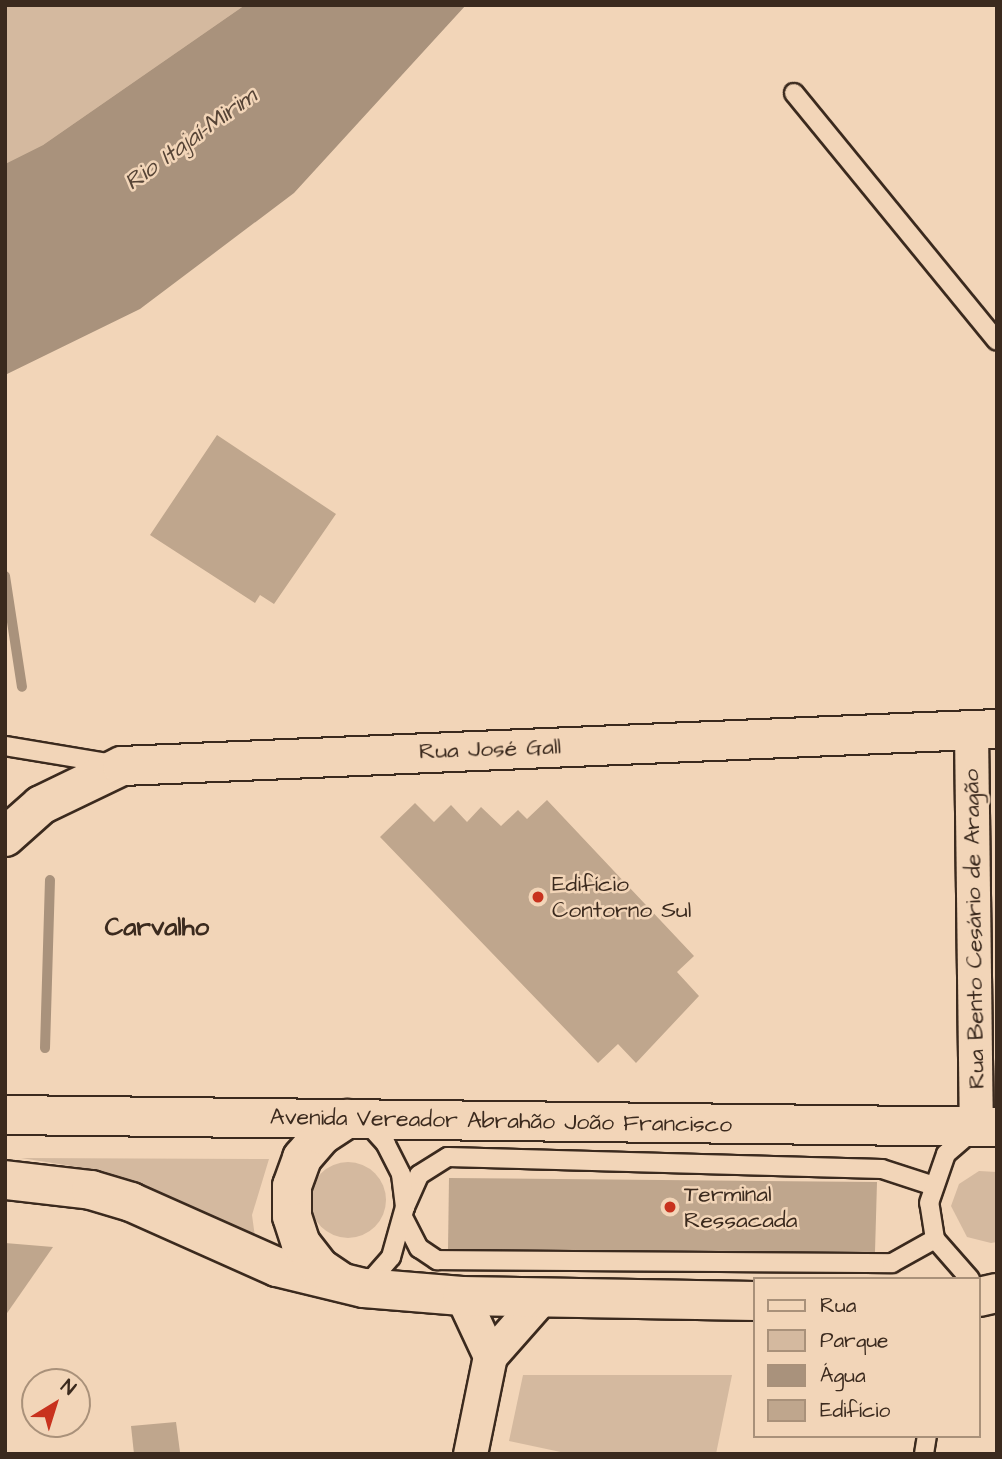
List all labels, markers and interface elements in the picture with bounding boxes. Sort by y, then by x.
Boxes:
water label: Rio Itajaí-Mirim [119,83,263,197]
street label: Rua José Gall [418,733,562,765]
street label: Rua Bento Cesário de Aragão [957,769,991,1089]
place label: Edifício Contorno Sul [552,870,691,924]
marker: Edifício Contorno Sul [530,889,546,905]
district label: Carvalho [105,912,209,944]
street label: Avenida Vereador Abrahão João Francisco [270,1103,732,1139]
place label: Terminal Ressacada [684,1180,797,1234]
marker: Terminal Ressacada [662,1199,678,1215]
legend [754,1277,981,1438]
text: Rua [820,1291,856,1320]
text: Parque [820,1326,888,1355]
text: Água [820,1361,866,1390]
north arrow [21,1368,91,1438]
text: N [55,1373,81,1402]
text: Edifício [820,1396,890,1425]

